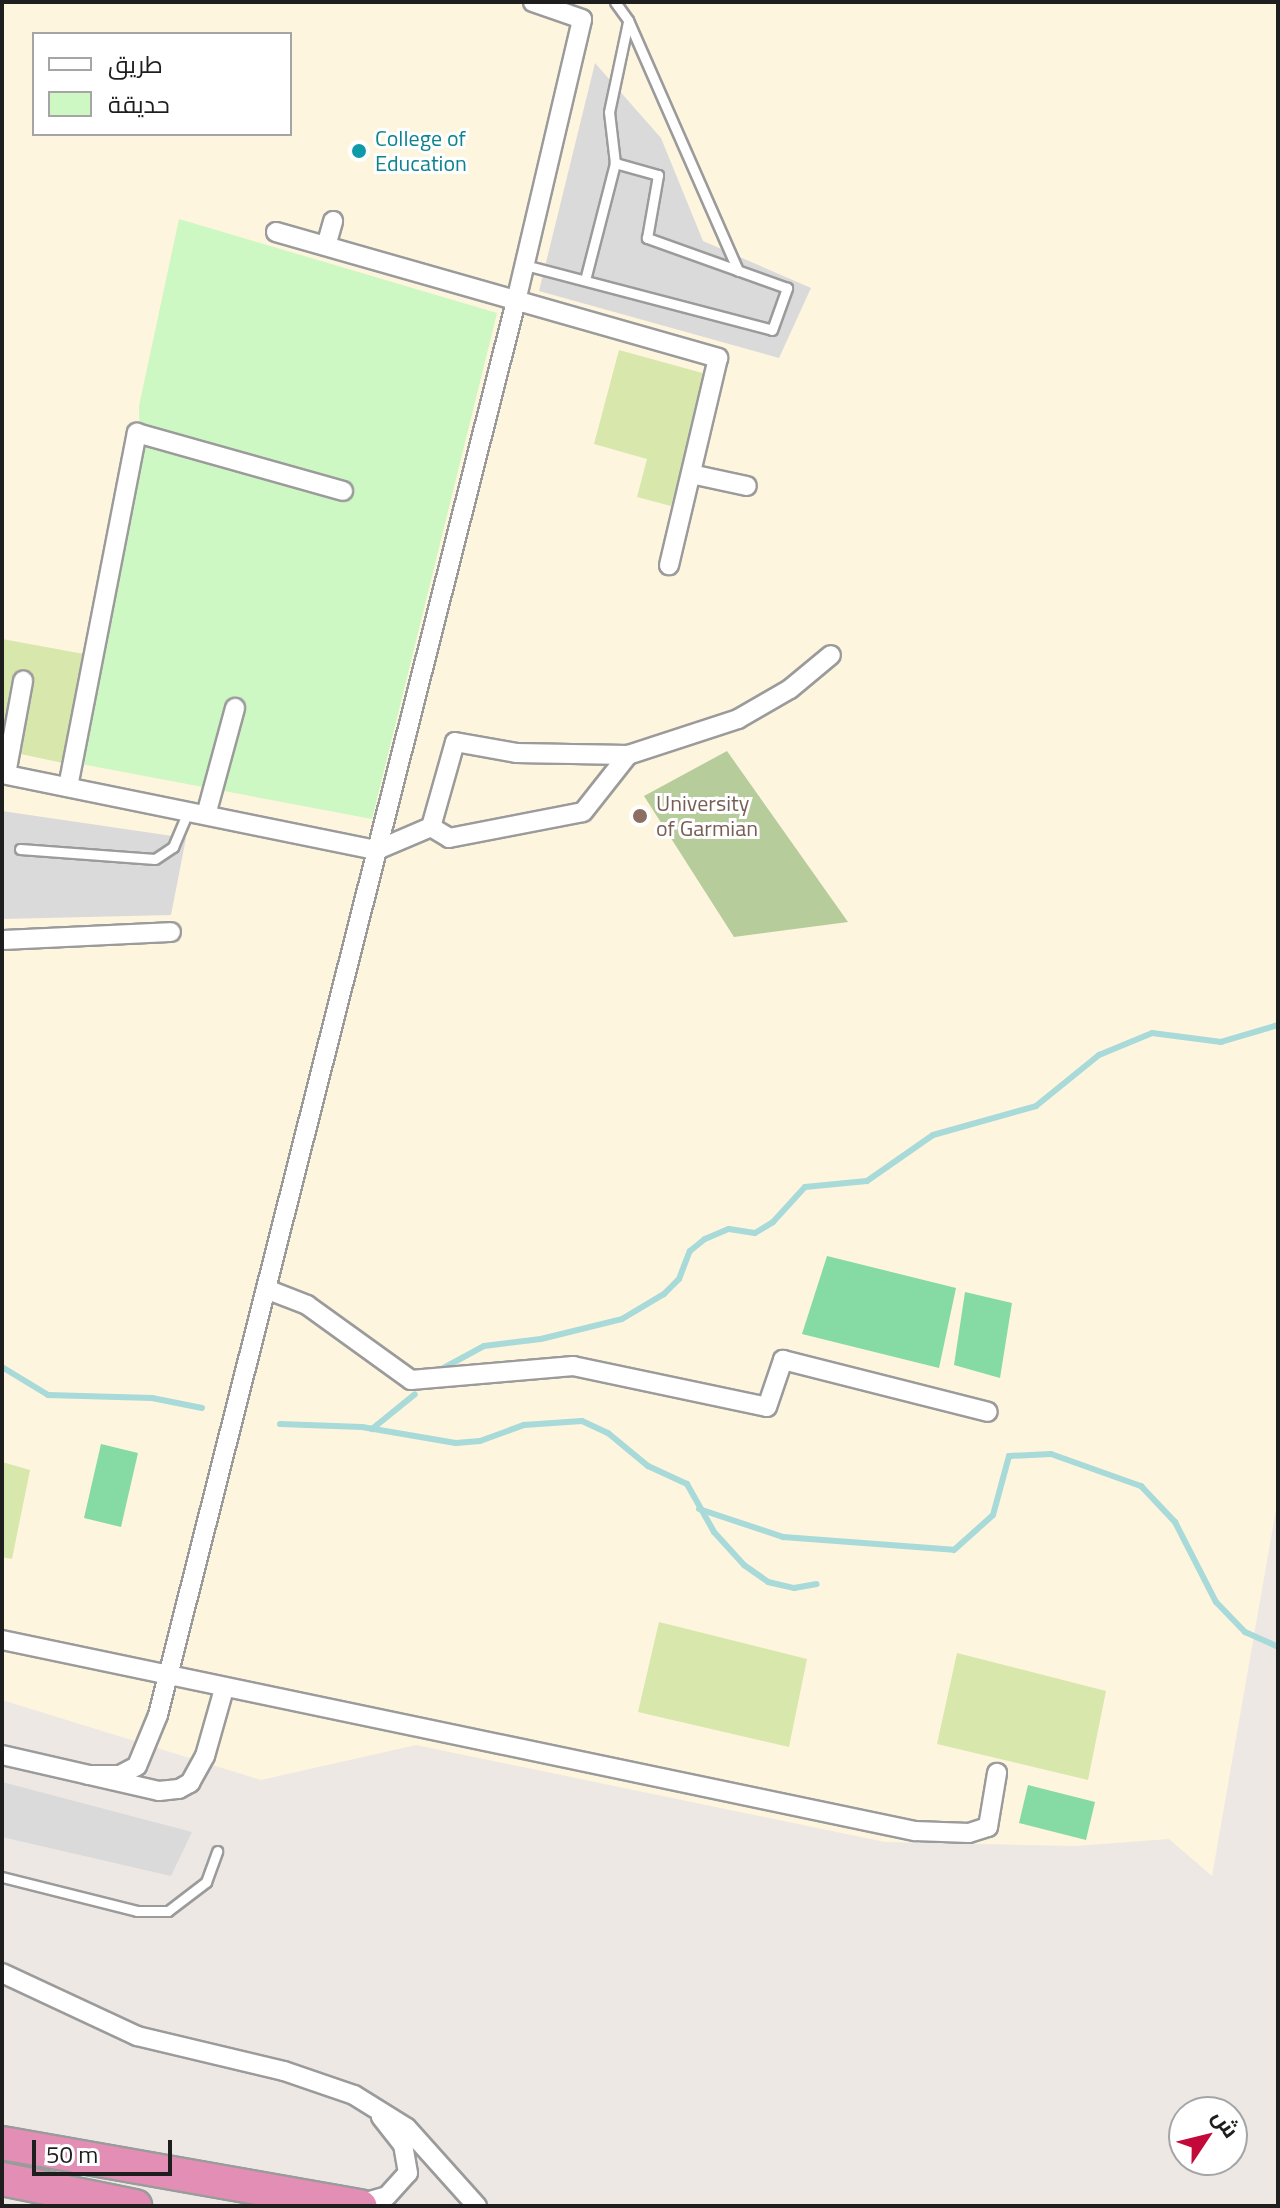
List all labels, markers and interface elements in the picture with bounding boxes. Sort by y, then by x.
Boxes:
legend [32,32,292,136]
text: طريق [108,46,163,82]
text: حديقة [108,86,170,122]
place label: College of Education [375,125,467,176]
marker: College of Education [350,142,368,160]
place label: University of Garmian [656,790,758,842]
marker: University of Garmian [631,807,649,825]
north arrow [1168,2096,1248,2176]
text: ش [1204,2102,1248,2145]
scale bar [36,2124,176,2174]
text: 50 m [46,2136,98,2172]

